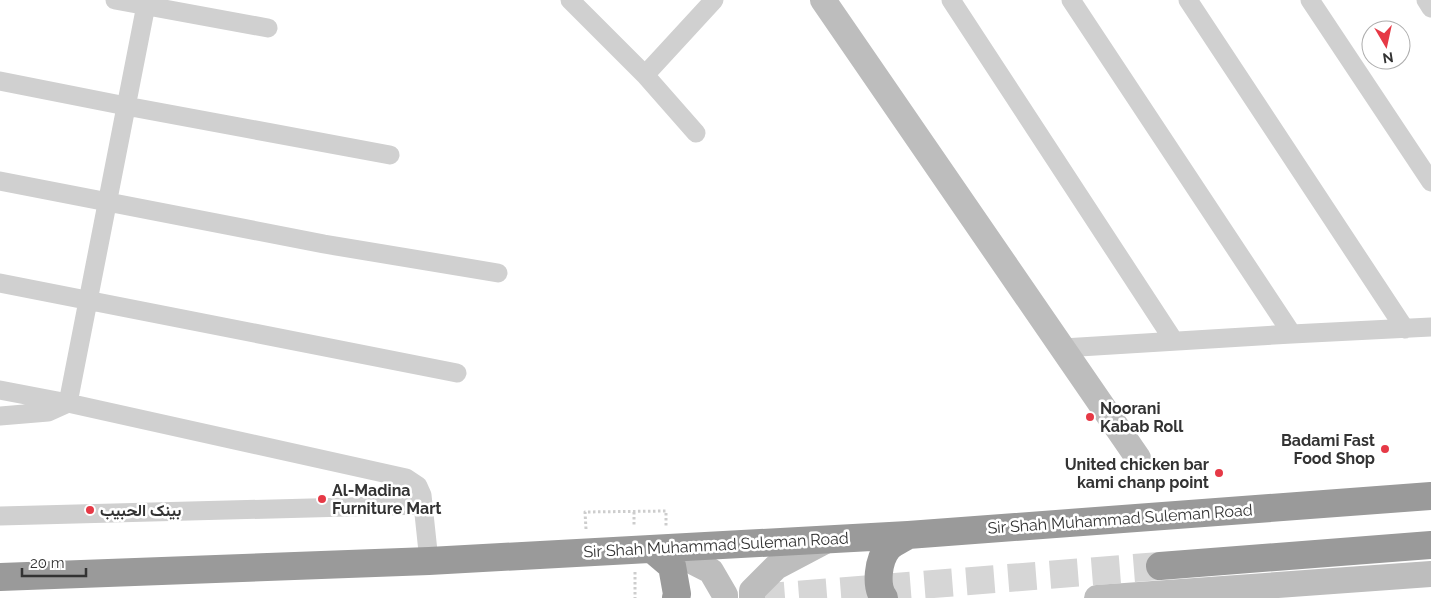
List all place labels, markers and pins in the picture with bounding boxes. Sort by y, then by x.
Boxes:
place label: Noorani Kabab Roll [1100,399,1184,436]
marker: Noorani Kabab Roll [1084,411,1096,423]
place label: Badami Fast Food Shop [1281,431,1375,468]
marker: Badami Fast Food Shop [1379,443,1391,455]
place label: United chicken bar kami chanp point [1065,455,1209,492]
marker: United chicken bar kami chanp point [1213,467,1225,479]
place label: Al-Madina Furniture Mart [332,481,441,518]
marker: Al-Madina Furniture Mart [316,493,328,505]
place label: بينک الحبيب [100,501,182,520]
marker: بينک الحبيب [84,504,96,516]

